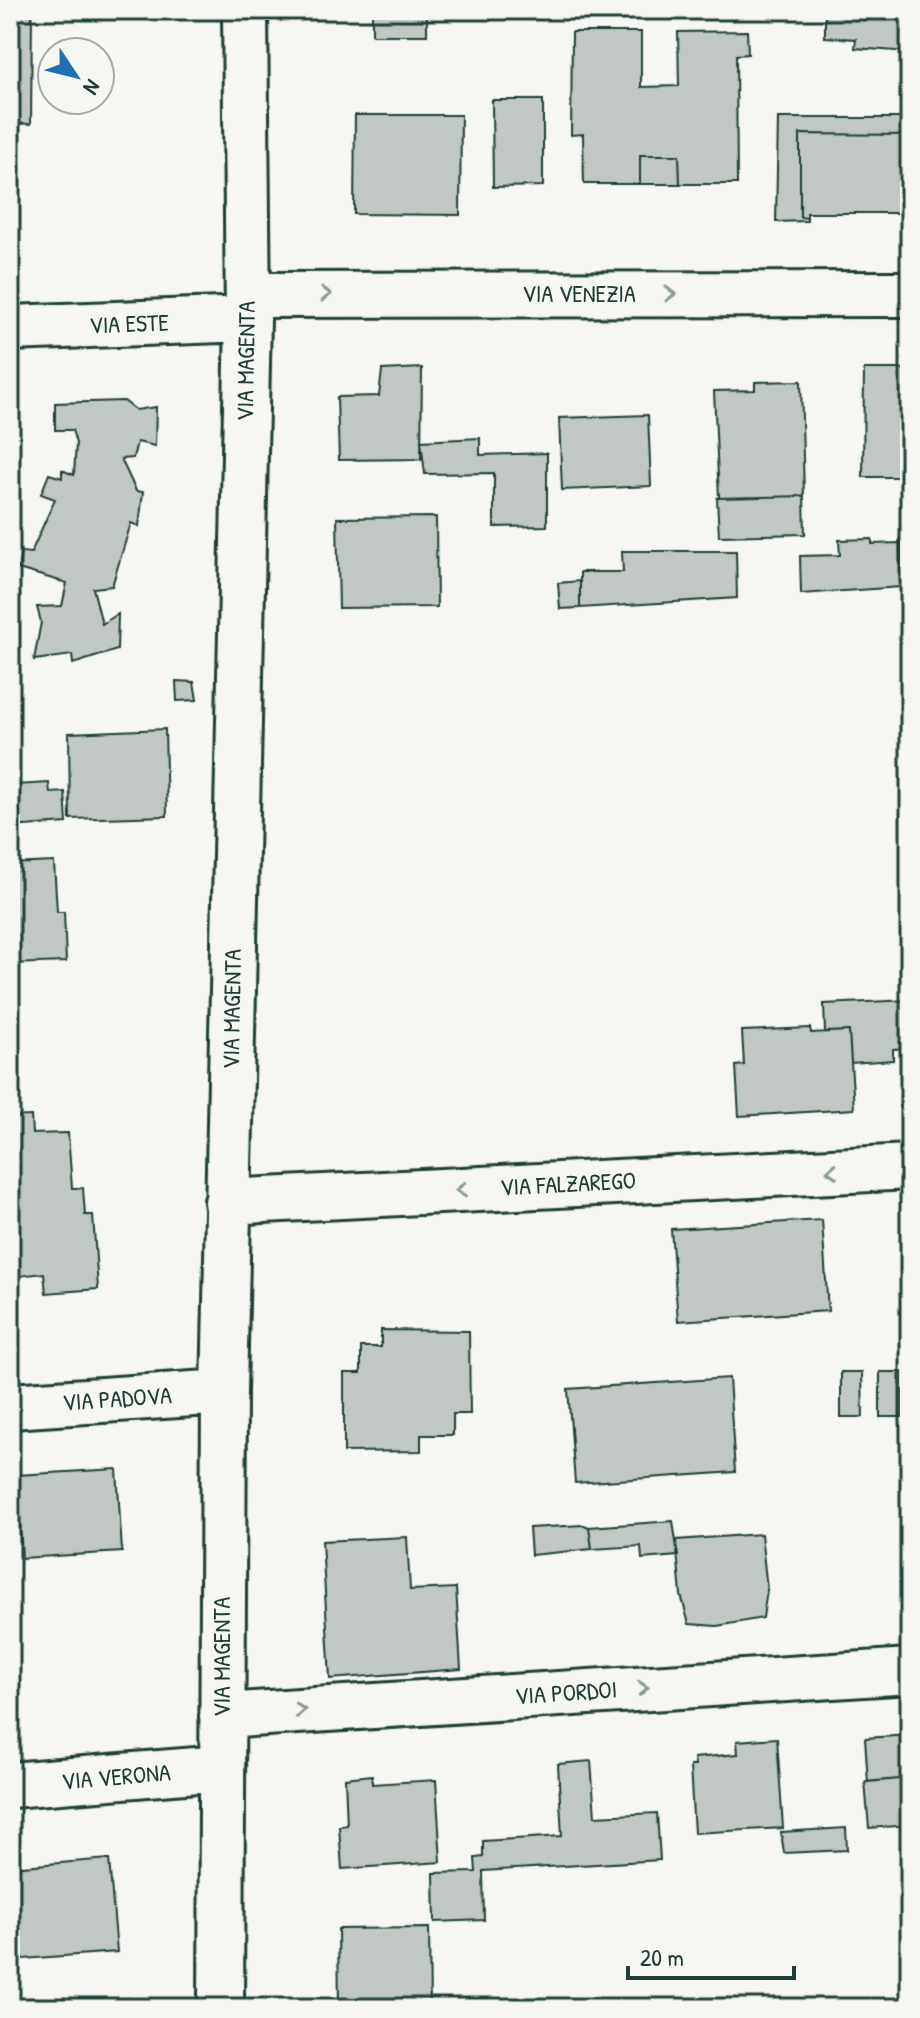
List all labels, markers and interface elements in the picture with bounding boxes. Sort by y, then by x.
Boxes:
north arrow [36,36,116,116]
text: N [77,74,108,101]
street label: VIA VENEZIA [522,277,636,309]
one-way arrow [320,285,333,303]
one-way arrow [664,285,677,303]
street label: VIA MAGENTA [228,300,262,421]
street label: VIA ESTE [89,306,170,340]
street label: VIA MAGENTA [214,948,248,1069]
one-way arrow [825,1162,838,1179]
street label: VIA FALZAREGO [499,1163,637,1203]
one-way arrow [454,1181,467,1198]
street label: VIA PADOVA [61,1378,173,1418]
street label: VIA MAGENTA [205,1597,237,1717]
street label: VIA PORDOI [514,1672,618,1712]
one-way arrow [637,1680,650,1697]
one-way arrow [294,1702,307,1719]
street label: VIA VERONA [60,1755,172,1797]
scale bar [628,1930,794,1980]
text: 20 m [640,1941,684,1973]

